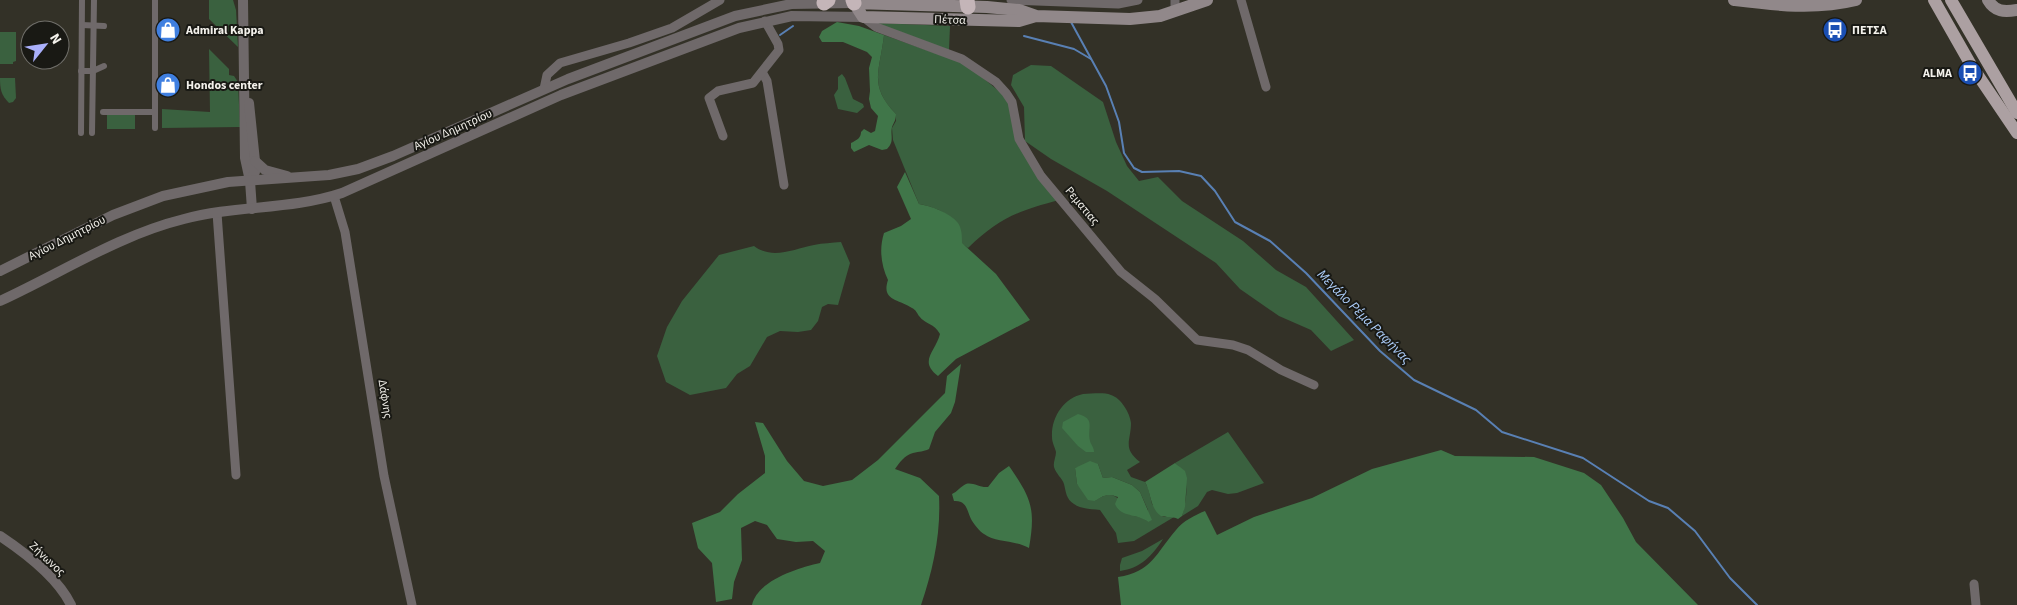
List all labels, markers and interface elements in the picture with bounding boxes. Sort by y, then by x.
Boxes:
street label: Πέτσα [934,11,966,29]
shop icon: Admiral Kappa [155,17,181,43]
bus stop icon: ΠΕΤΣΑ [1822,17,1848,43]
north arrow [20,20,70,70]
place label: Admiral Kappa [185,22,264,39]
place label: ΠΕΤΣΑ [1852,22,1887,39]
text: N [44,30,66,48]
bus stop icon: ALMA [1957,60,1983,86]
place label: ALMA [1922,65,1952,82]
shop icon: Hondos center [155,72,181,98]
place label: Hondos center [186,77,263,94]
street label: Αγίου Δημητρίου [411,105,495,155]
street label: Ρεματιας [1061,183,1103,229]
street label: Αγίου Δημητρίου [26,211,108,265]
water label: Μεγάλο Ρέμα Ραφήνας [1312,265,1416,369]
street label: Δάφνης [374,378,396,420]
street label: Ζήνωνος [25,538,69,580]

